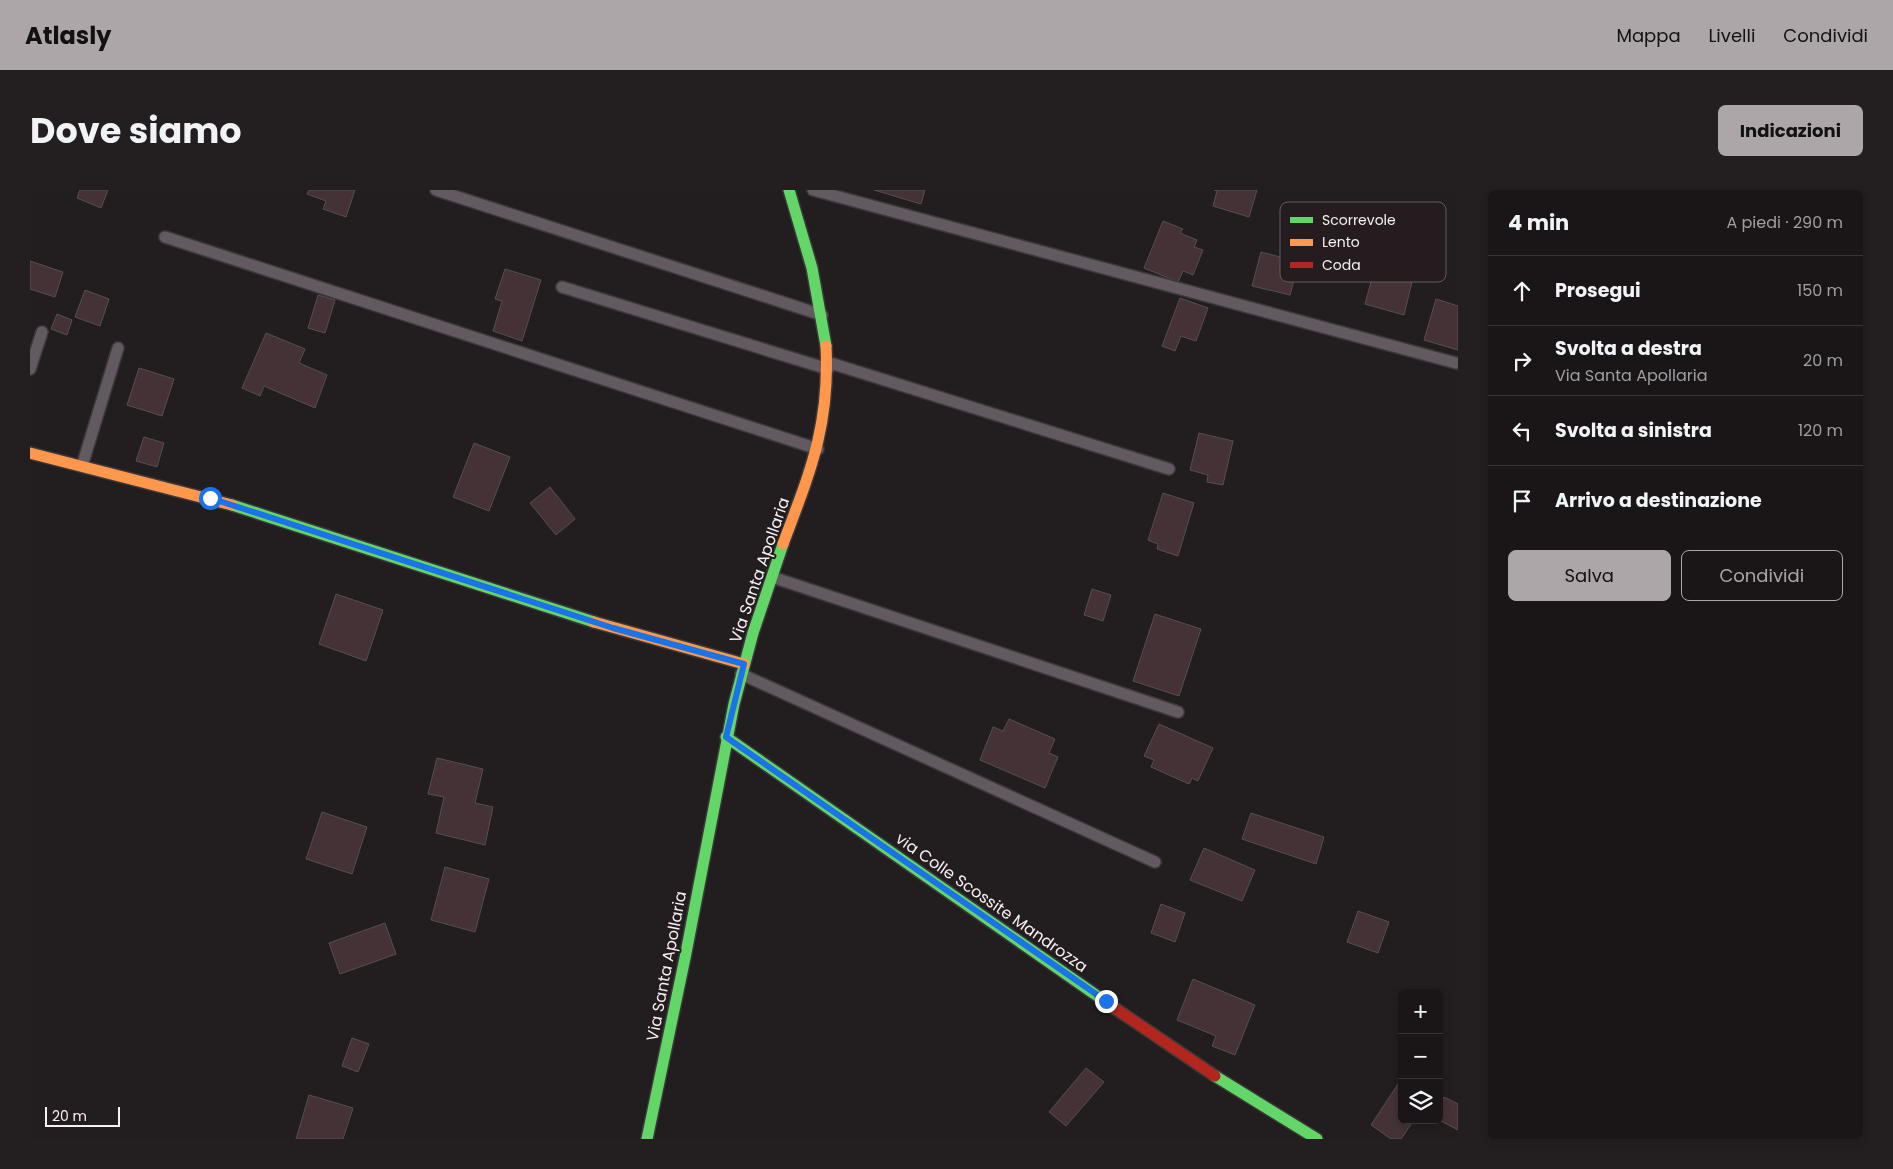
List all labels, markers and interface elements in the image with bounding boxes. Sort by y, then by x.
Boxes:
text: Atlasly [25,19,111,52]
text: Mappa [1616,23,1681,48]
text: Livelli [1709,23,1755,48]
text: Condividi [1783,23,1868,48]
button: Indicazioni [1718,105,1863,156]
text: Dove siamo [30,106,242,155]
legend [1280,202,1446,282]
text: 4 min [1508,208,1569,237]
text: Scorrevole [1322,210,1396,230]
text: A piedi · 290 m [1727,211,1843,234]
text: Lento [1322,232,1360,252]
text: Coda [1322,255,1361,275]
icon: ahead [1508,277,1536,305]
text: Prosegui [1555,277,1641,304]
text: 150 m [1797,279,1843,302]
text: Svolta a destra [1555,335,1702,362]
icon: right [1508,347,1536,375]
text: 20 m [1803,349,1843,372]
text: Via Santa Apollaria [1555,364,1707,387]
icon: left [1508,417,1536,445]
text: Svolta a sinistra [1555,417,1712,444]
text: 120 m [1798,419,1843,442]
route start [199,487,222,510]
icon: arrive [1508,487,1536,515]
text: Arrivo a destinazione [1555,487,1762,514]
street label: Via Santa Apollaria [724,494,795,646]
button: Salva [1508,550,1671,601]
button: Condividi [1681,550,1843,601]
street label: via Colle Scossite Mandrozza [891,827,1092,978]
street label: Via Santa Apollaria [641,889,692,1043]
map controls [1398,989,1443,1124]
button: + [1398,989,1443,1034]
route end [1095,990,1118,1013]
button: − [1398,1034,1443,1079]
button: layers [1398,1079,1443,1124]
scale bar [45,1104,120,1127]
text: 20 m [52,1106,87,1126]

